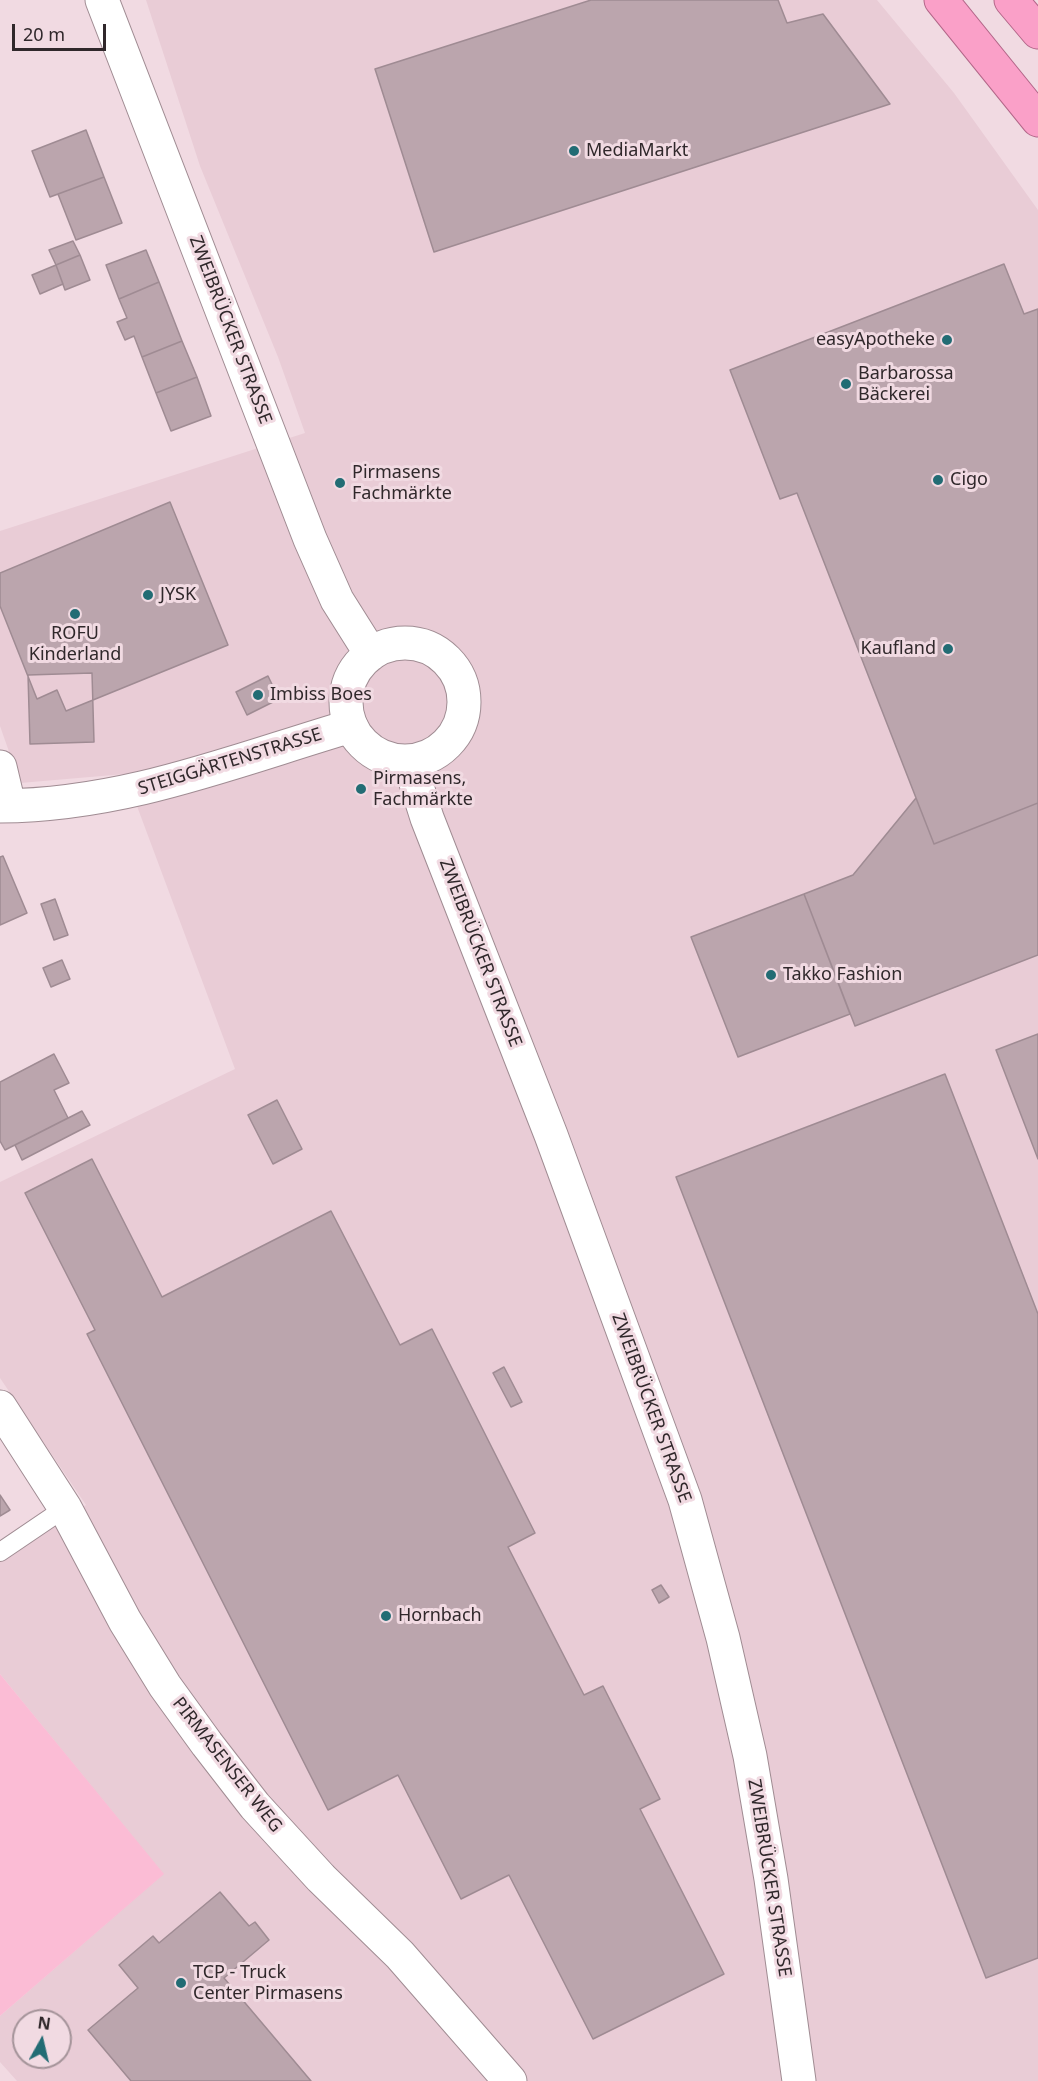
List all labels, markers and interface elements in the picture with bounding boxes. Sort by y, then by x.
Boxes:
scale bar [15,12,110,50]
text: 20 m [23,22,65,46]
place label: MediaMarkt [586,140,688,162]
marker: MediaMarkt [567,144,581,158]
street label: ZWEIBRÜCKER STRASSE [184,233,276,427]
place label: easyApotheke [816,329,935,351]
marker: easyApotheke [940,333,954,347]
place label: Barbarossa Bäckerei [858,363,954,406]
marker: Barbarossa Bäckerei [839,377,853,391]
place label: Pirmasens Fachmärkte [352,462,452,504]
place label: Cigo [950,469,988,491]
marker: Cigo [931,473,945,487]
marker: Pirmasens Fachmärkte [333,476,347,490]
place label: JYSK [160,584,196,606]
marker: JYSK [141,588,155,602]
marker: ROFU Kinderland [68,607,82,621]
place label: ROFU Kinderland [29,623,121,666]
place label: Kaufland [861,638,936,660]
marker: Kaufland [941,642,955,656]
place label: Imbiss Boes [270,684,372,706]
marker: Imbiss Boes [251,688,265,702]
street label: STEIGGÄRTENSTRASSE [136,724,324,800]
place label: Pirmasens, Fachmärkte [373,768,473,810]
marker: Pirmasens, Fachmärkte [354,782,368,796]
street label: ZWEIBRÜCKER STRASSE [434,856,526,1050]
place label: Takko Fashion [783,964,902,986]
marker: Takko Fashion [764,968,778,982]
street label: ZWEIBRÜCKER STRASSE [607,1310,695,1506]
place label: Hornbach [398,1605,482,1627]
marker: Hornbach [379,1609,393,1623]
street label: PIRMASENSER WEG [168,1693,286,1837]
street label: ZWEIBRÜCKER STRASSE [743,1778,795,1978]
place label: TCP - Truck Center Pirmasens [193,1962,343,2004]
marker: TCP - Truck Center Pirmasens [174,1976,188,1990]
north arrow [12,2009,72,2069]
text: N [36,2011,52,2035]

